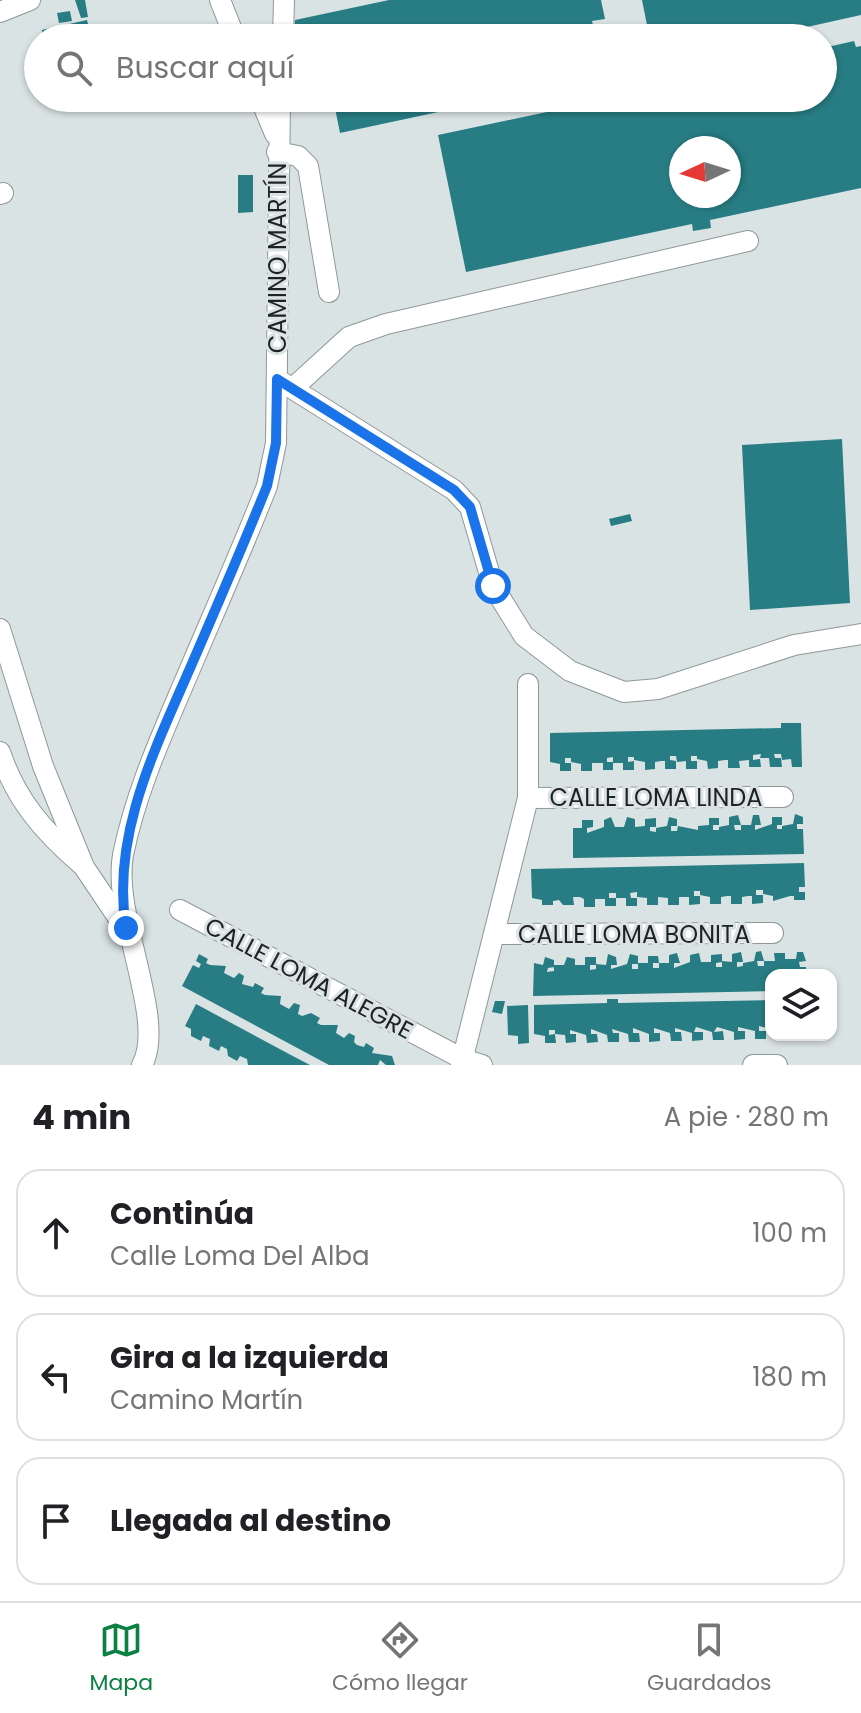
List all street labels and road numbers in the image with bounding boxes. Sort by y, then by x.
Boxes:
street label: CAMINO MARTÍN [261,163,294,353]
street label: CALLE LOMA LINDA [550,781,762,814]
street label: CALLE LOMA ALEGRE [199,909,419,1047]
street label: CALLE LOMA BONITA [518,918,750,951]

